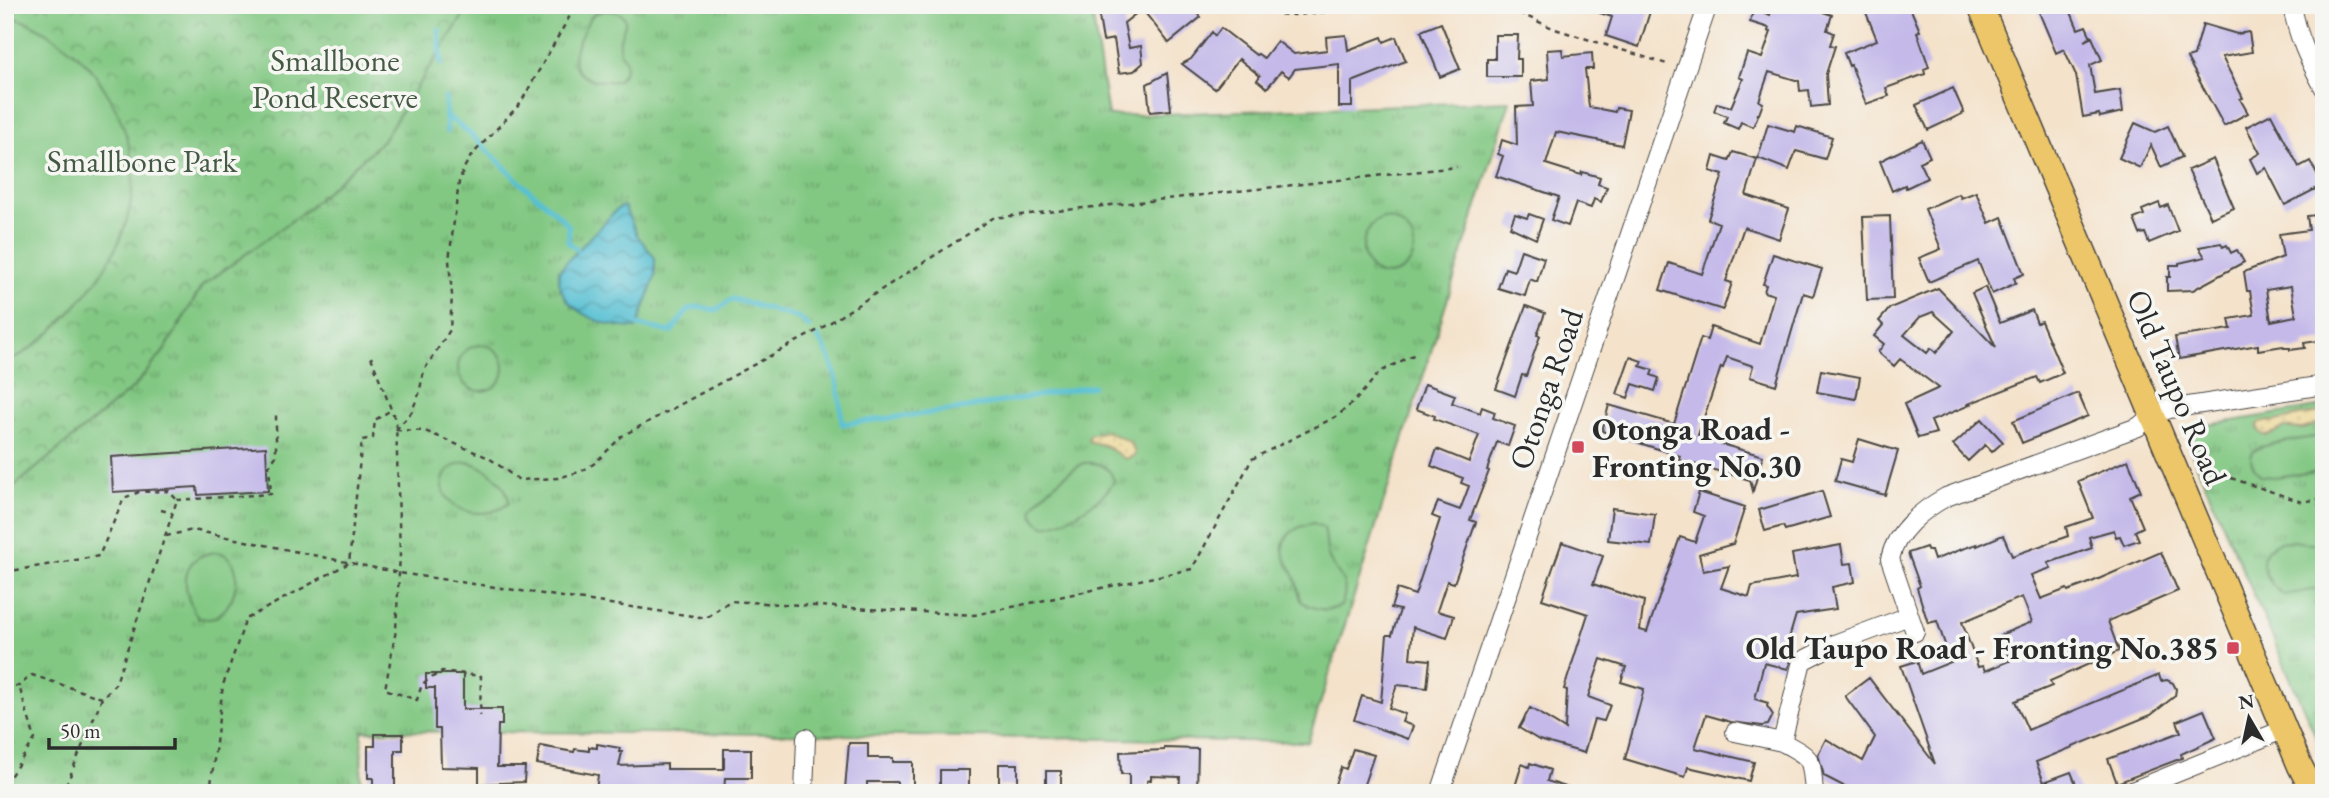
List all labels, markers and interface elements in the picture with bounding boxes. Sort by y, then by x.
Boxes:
park label: Smallbone Pond Reserve [252,39,418,118]
park label: Smallbone Park [47,140,238,182]
street label: Old Taupo Road [2117,283,2237,492]
street label: Otonga Road [1499,302,1593,475]
place label: Otonga Road - Fronting No.30 [1592,408,1801,487]
marker: Otonga Road - Fronting No.30 [1570,439,1586,455]
place label: Old Taupo Road - Fronting No.385 [1745,627,2219,669]
marker: Old Taupo Road - Fronting No.385 [2225,640,2241,656]
north arrow [2214,682,2284,752]
text: N [2237,688,2257,715]
scale bar [49,707,175,751]
text: 50 m [60,717,101,744]

